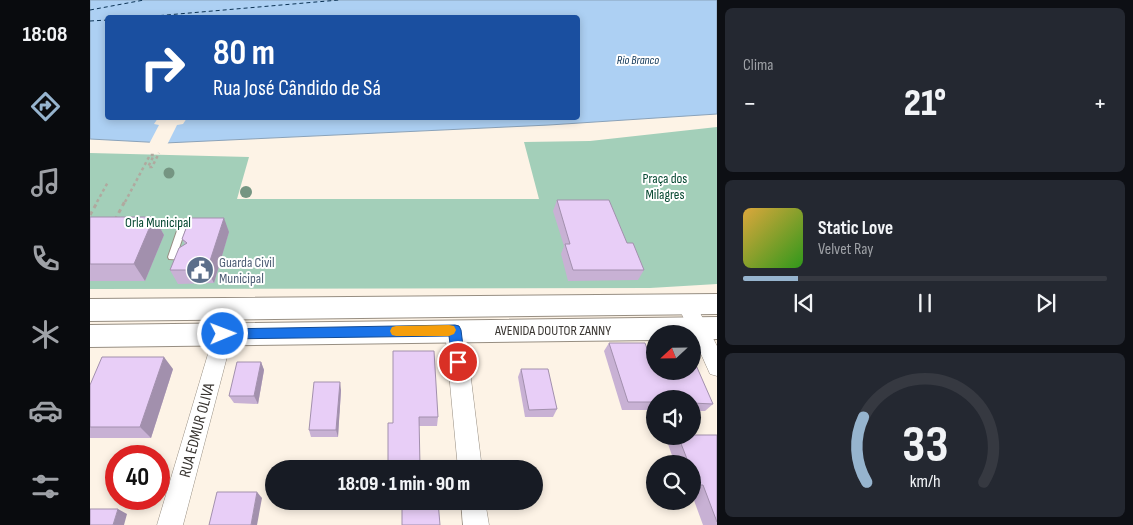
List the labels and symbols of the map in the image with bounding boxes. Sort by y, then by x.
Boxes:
water label: Rio Branco [617,53,659,68]
park label: Praça dos Milagres [643,170,687,203]
park label: Orla Municipal [125,214,191,231]
place label: Guarda Civil Municipal [219,254,275,287]
public building icon: Guarda Civil Municipal [185,255,215,285]
position arrow [196,307,248,359]
street label: AVENIDA DOUTOR ZANNY [494,322,611,339]
north arrow [646,325,701,380]
pin [437,341,479,383]
street label: RUA EDMUR OLIVA [176,381,219,480]
speed limit sign: 40 [105,445,170,510]

